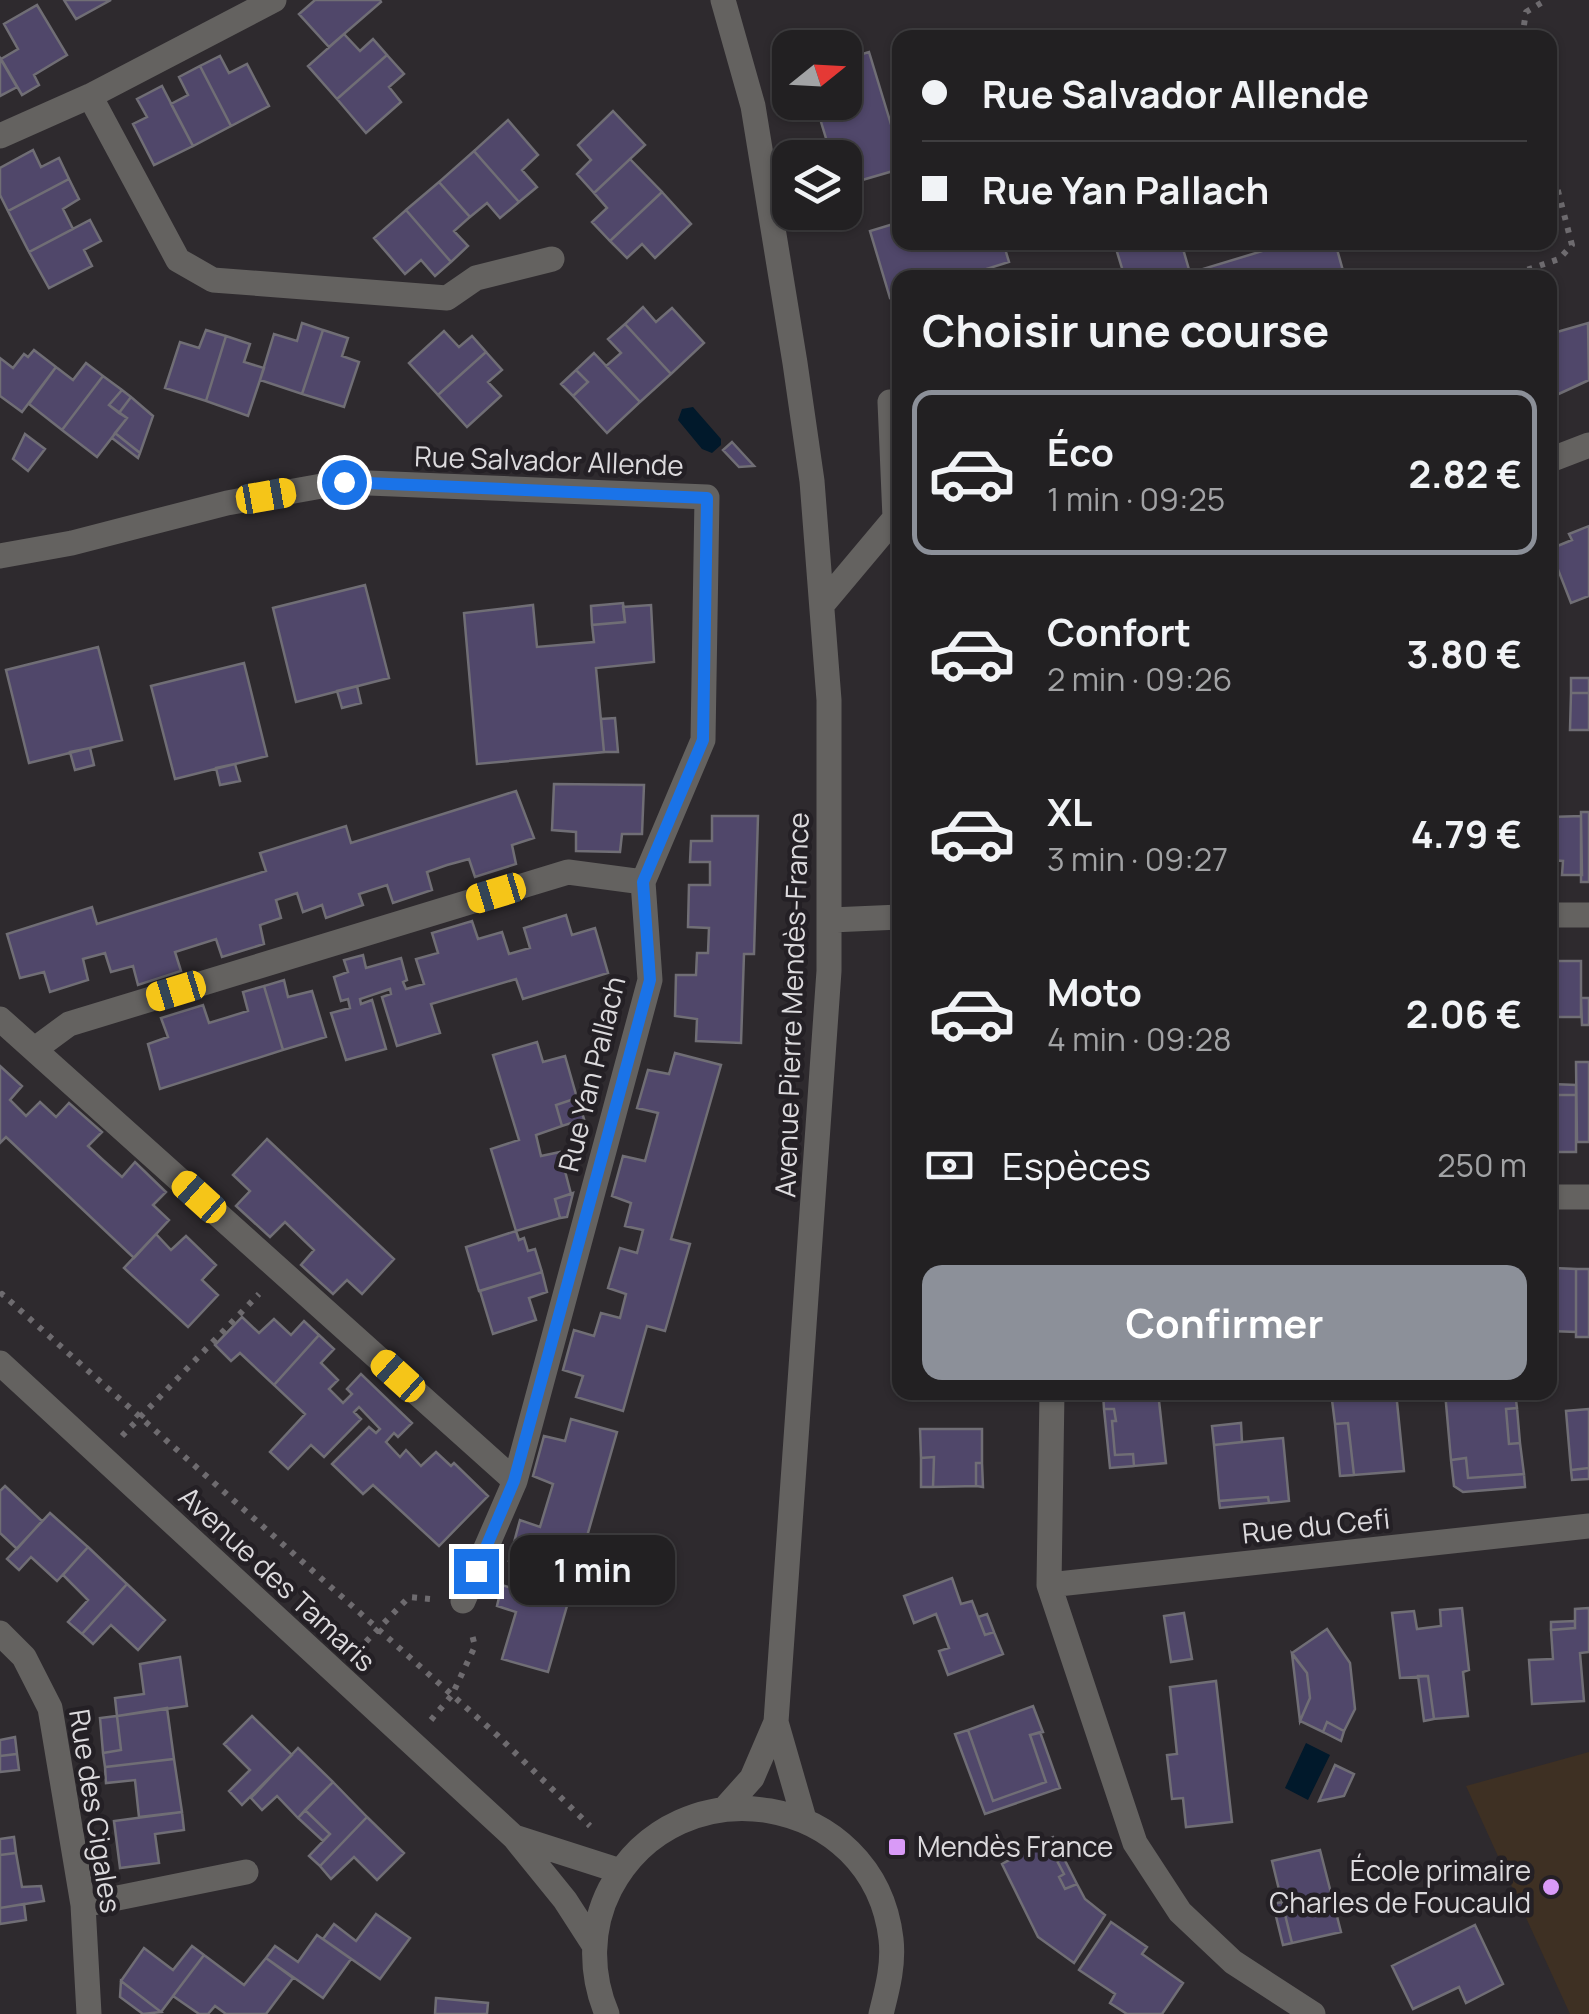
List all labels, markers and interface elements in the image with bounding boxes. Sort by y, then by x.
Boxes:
north arrow [772,30,862,120]
map controls [772,30,862,230]
text: Rue Salvador Allende [982,67,1369,119]
button: layers [772,140,862,230]
text: Rue Yan Pallach [982,163,1269,215]
text: Choisir une course [922,299,1329,361]
text: Éco [1047,425,1114,477]
icon: car [927,428,1017,518]
street label: Rue Salvador Allende [414,436,684,484]
text: 2.82 € [1408,447,1522,499]
route start [322,460,367,505]
car [234,476,298,516]
text: 1 min · 09:25 [1047,477,1225,521]
text: Confort [1047,605,1191,657]
icon: car [927,608,1017,698]
text: 3.80 € [1407,627,1522,679]
text: 2 min · 09:26 [1047,657,1232,701]
text: XL [1047,785,1092,837]
icon: car [927,788,1017,878]
text: 4.79 € [1411,807,1522,859]
street label: Avenue Pierre Mendès-France [765,812,817,1198]
text: 3 min · 09:27 [1047,837,1228,881]
car [463,870,529,916]
text: Moto [1047,965,1142,1017]
car [143,968,209,1014]
icon: car [927,968,1017,1058]
street label: Rue Yan Pallach [548,972,634,1175]
text: 2.06 € [1406,987,1522,1039]
text: 4 min · 09:28 [1047,1017,1232,1061]
icon: cash [922,1138,977,1193]
text: Espèces [1002,1139,1151,1191]
text: 250 m [1437,1143,1527,1187]
car [167,1166,231,1228]
button: Confirmer [922,1265,1527,1380]
car [366,1345,430,1407]
street label: Avenue des Tamaris [171,1477,384,1679]
street label: Rue du Cefi [1240,1498,1392,1552]
callout: 1 min [511,1536,676,1606]
text: 1 min [553,1548,632,1592]
route end [454,1549,499,1594]
street label: Rue des Cigales [61,1706,131,1915]
place label: Mendès France [917,1827,1113,1865]
marker: Mendès France [886,1836,908,1858]
place label: École primaire Charles de Foucauld [1269,1851,1531,1921]
marker: École primaire Charles de Foucauld [1540,1876,1562,1898]

